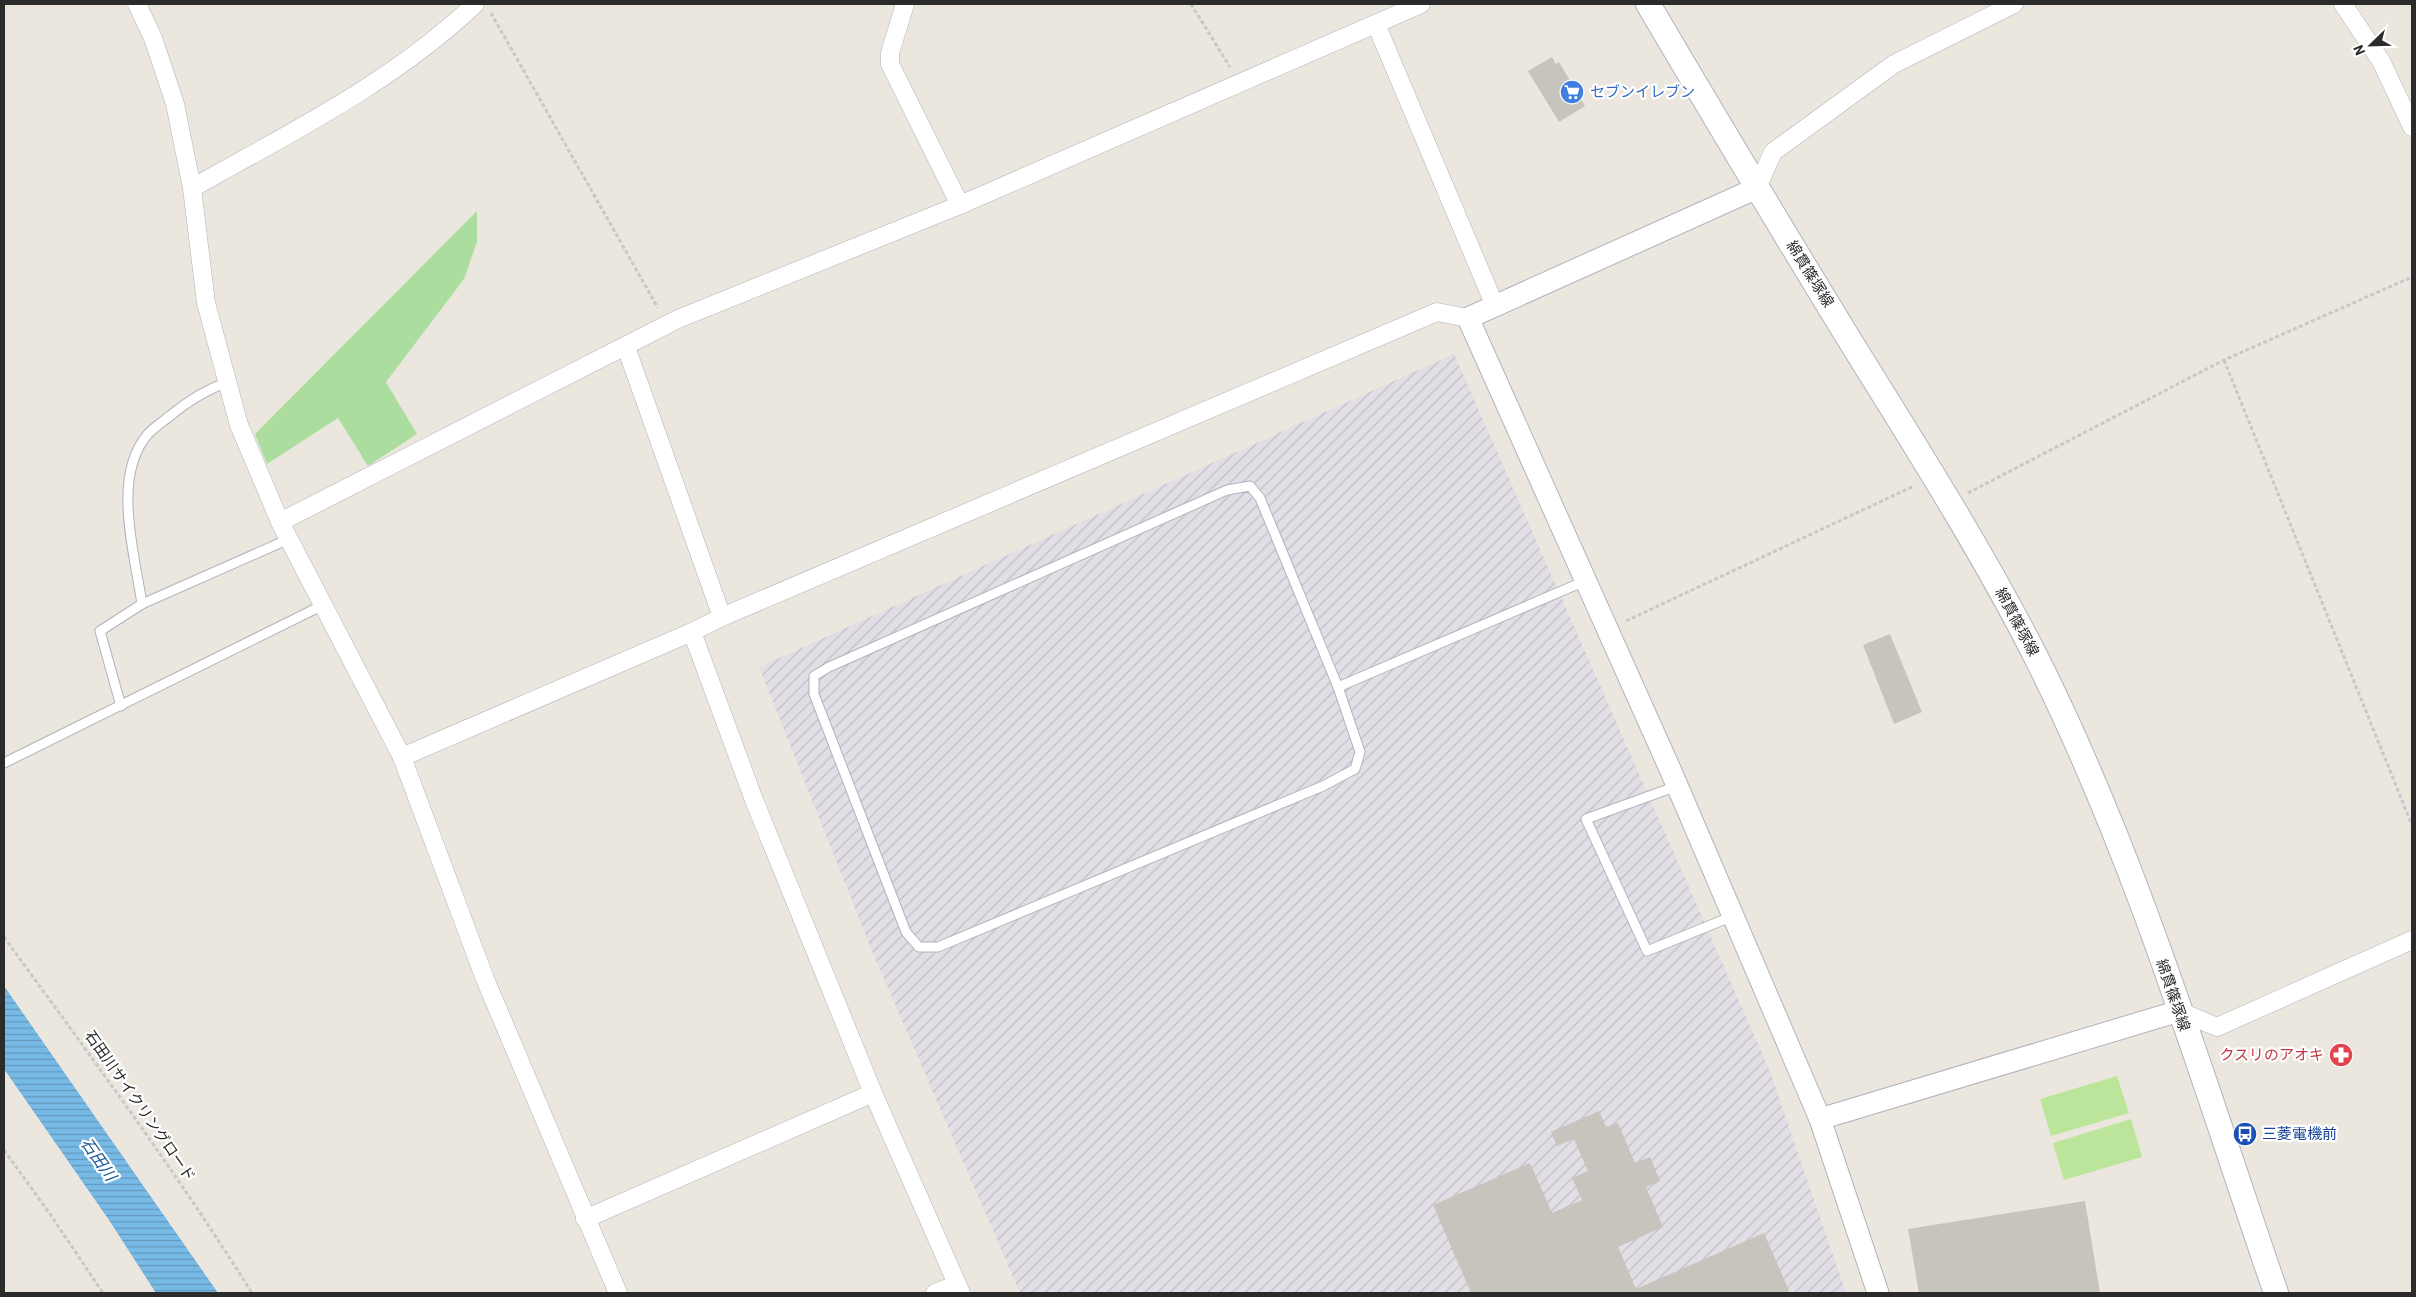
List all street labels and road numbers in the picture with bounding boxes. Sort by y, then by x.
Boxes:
street label: 綿貫篠塚線 [1783,237,1838,310]
street label: 綿貫篠塚線 [1992,584,2043,659]
street label: 綿貫篠塚線 [2153,956,2195,1033]
street label: 石田川サイクリングロード [81,1027,199,1185]

